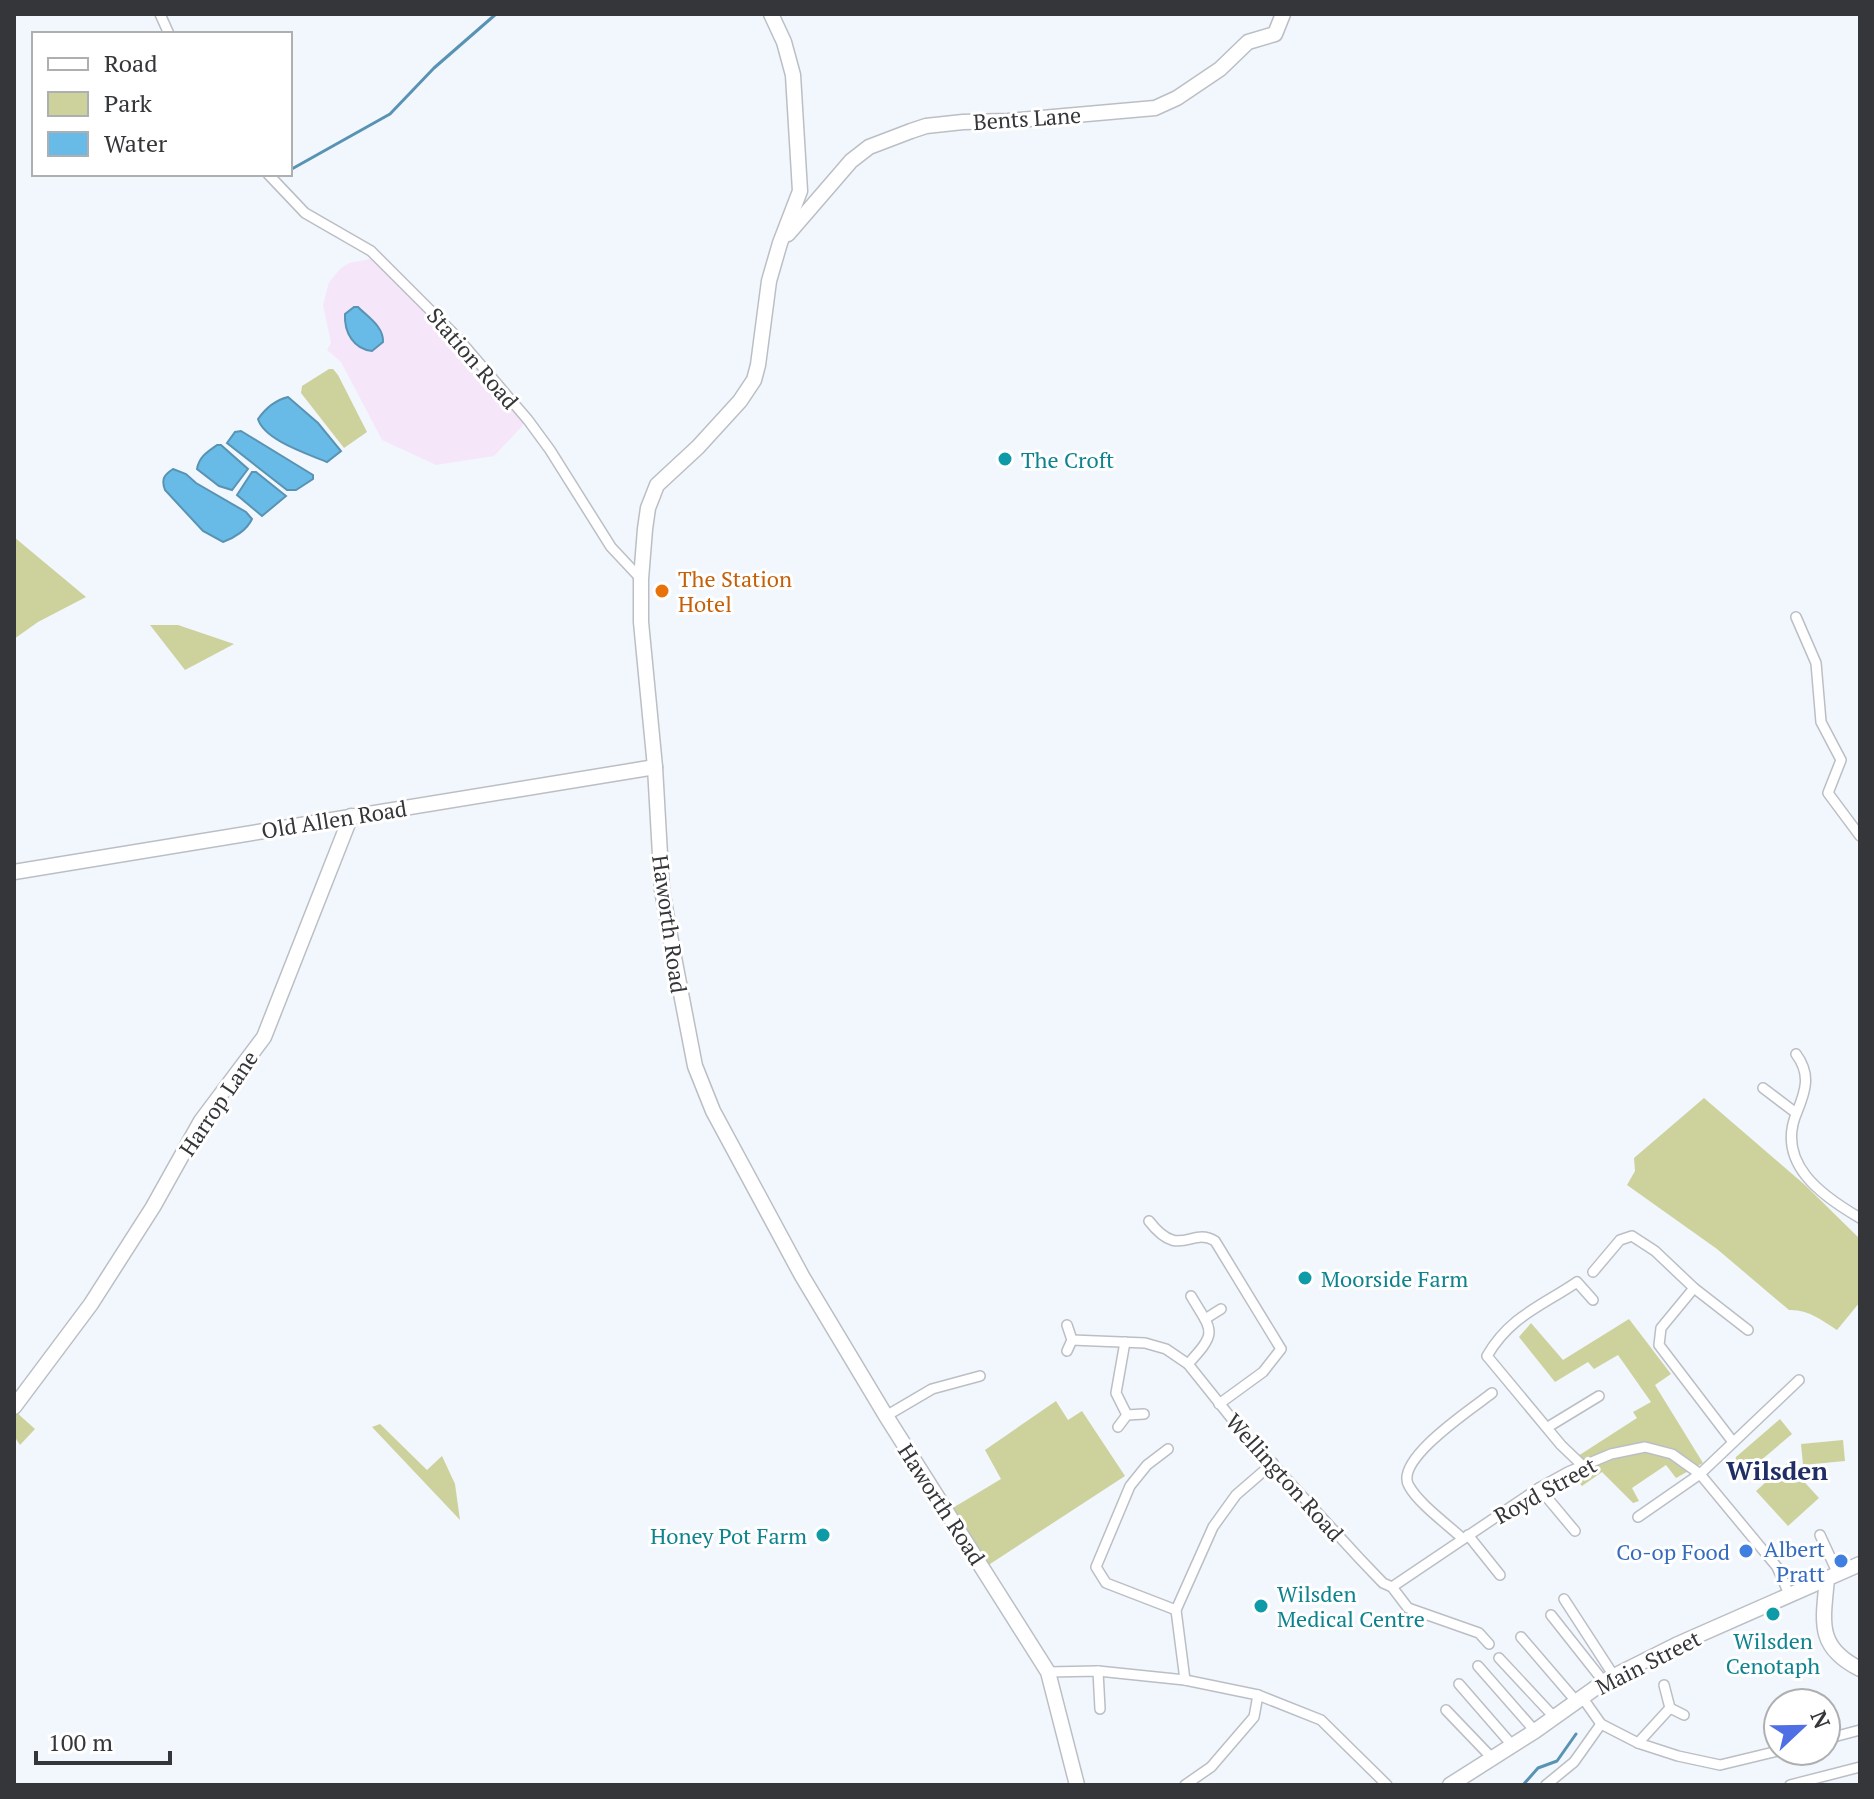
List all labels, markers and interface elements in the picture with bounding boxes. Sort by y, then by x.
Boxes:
legend [32,32,292,176]
text: Road [104,47,158,79]
text: Park [104,87,153,119]
street label: Bents Lane [972,100,1082,136]
text: Water [104,127,168,159]
street label: Station Road [421,301,525,415]
place label: The Croft [1021,445,1114,474]
marker: The Croft [996,450,1014,468]
place label: The Station Hotel [678,564,792,618]
marker: The Station Hotel [653,582,671,600]
street label: Old Allen Road [259,793,409,845]
street label: Haworth Road [646,853,694,995]
street label: Harrop Lane [172,1045,264,1161]
place label: Moorside Farm [1321,1264,1468,1293]
marker: Moorside Farm [1296,1269,1314,1287]
street label: Wellington Road [1220,1407,1350,1547]
street label: Haworth Road [892,1438,992,1570]
street label: Royd Street [1489,1450,1601,1530]
district label: Wilsden [1726,1453,1828,1487]
place label: Honey Pot Farm [650,1521,807,1550]
marker: Honey Pot Farm [814,1526,832,1544]
place label: Albert Pratt [1764,1534,1825,1588]
place label: Co-op Food [1616,1537,1730,1566]
marker: Co-op Food [1737,1542,1755,1560]
marker: Albert Pratt [1832,1552,1850,1570]
place label: Wilsden Medical Centre [1277,1579,1425,1633]
marker: Wilsden Medical Centre [1252,1597,1270,1615]
marker: Wilsden Cenotaph [1764,1605,1782,1623]
street label: Main Street [1591,1623,1705,1701]
place label: Wilsden Cenotaph [1726,1626,1820,1680]
north arrow [1762,1687,1842,1767]
text: N [1804,1706,1838,1733]
scale bar [36,1715,170,1765]
text: 100 m [48,1726,113,1758]

